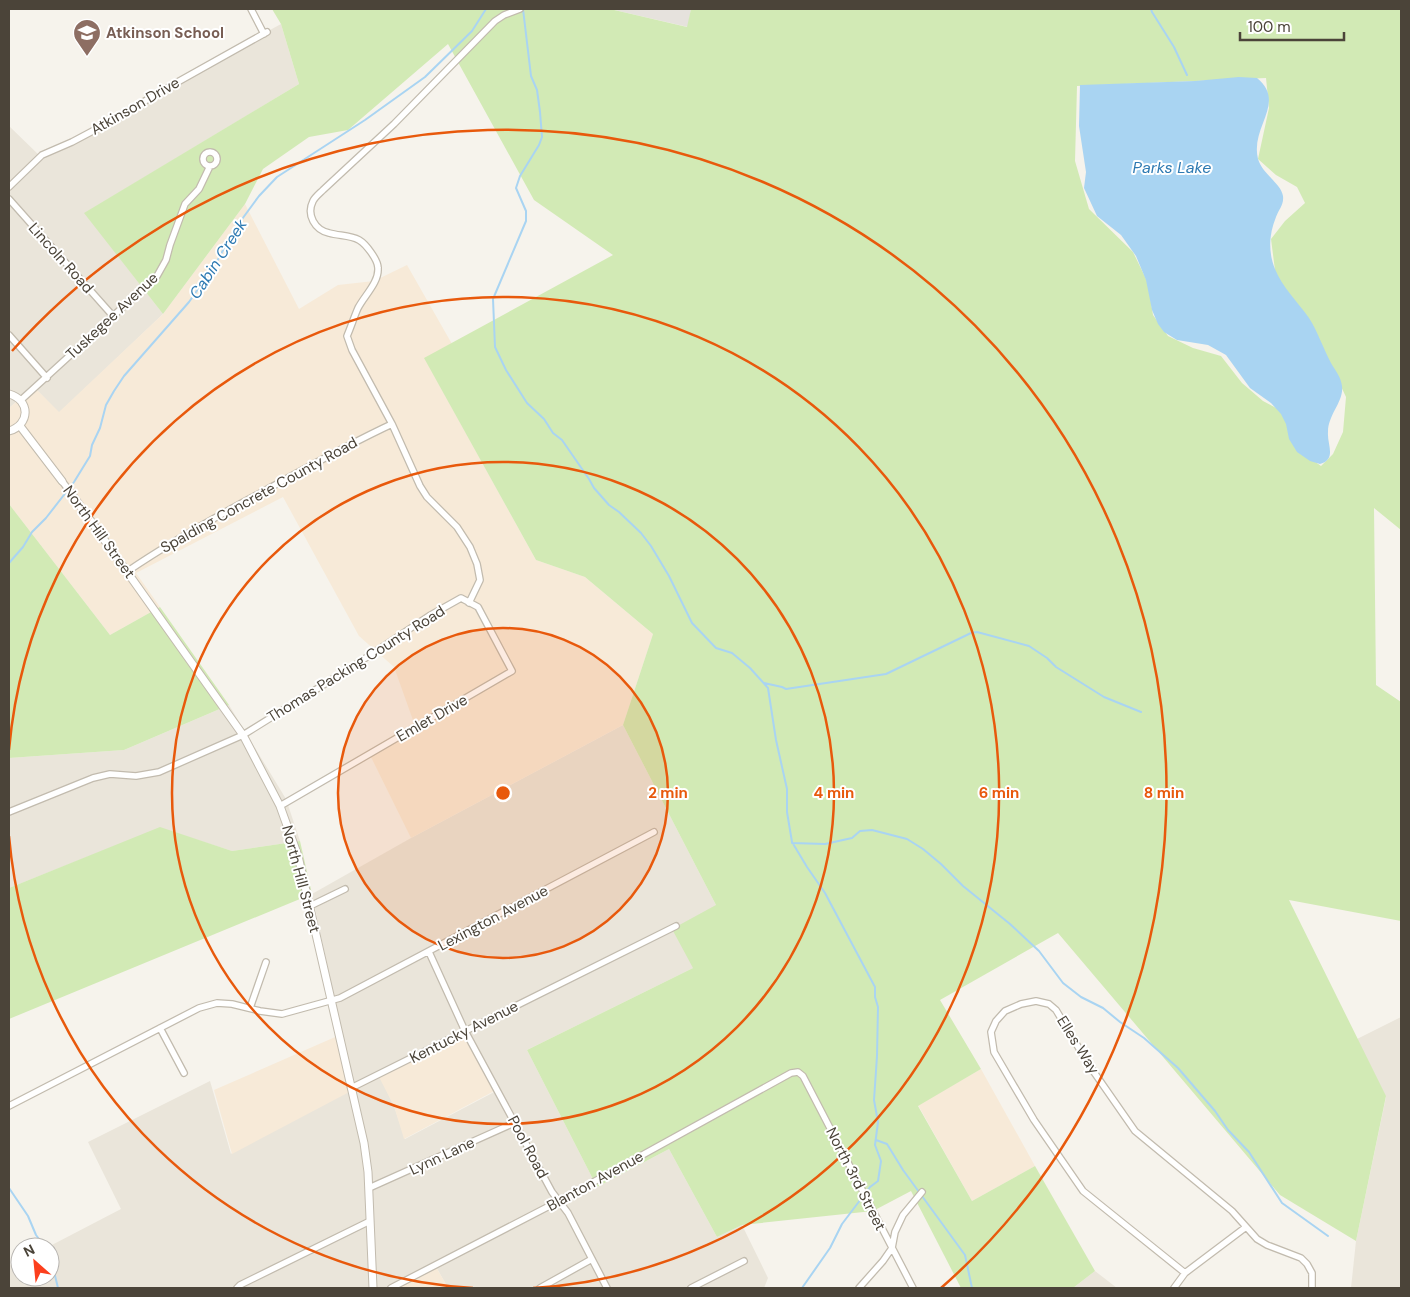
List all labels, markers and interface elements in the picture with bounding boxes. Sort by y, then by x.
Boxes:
scale bar [1240,10,1344,42]
text: 100 m [1248,17,1291,37]
school or university icon: Atkinson School [72,18,102,57]
place label: Atkinson School [106,23,224,43]
street label: Atkinson Drive [87,72,183,140]
water label: Parks Lake [1133,157,1211,178]
water label: Cabin Creek [184,214,252,303]
street label: Lincoln Road [24,218,98,298]
street label: Tuskegee Avenue [62,268,162,364]
street label: Spalding Concrete County Road [157,432,361,558]
street label: North Hill Street [58,481,140,583]
street label: Thomas Packing County Road [263,601,449,727]
street label: Emlet Drive [393,690,471,746]
text: 2 min [648,783,688,803]
text: 4 min [814,783,854,803]
text: 6 min [979,783,1019,803]
text: 8 min [1144,783,1184,803]
centre of rings [494,784,512,802]
street label: North Hill Street [277,823,325,935]
street label: Lexington Avenue [434,881,552,955]
street label: Kentucky Avenue [406,996,522,1068]
street label: Elles Way [1052,1012,1104,1079]
street label: Pool Road [503,1112,553,1182]
street label: North 3rd Street [821,1124,891,1234]
street label: Lynn Lane [406,1132,478,1180]
street label: Blanton Avenue [543,1146,647,1216]
north arrow [10,1237,60,1287]
text: N [20,1240,38,1261]

